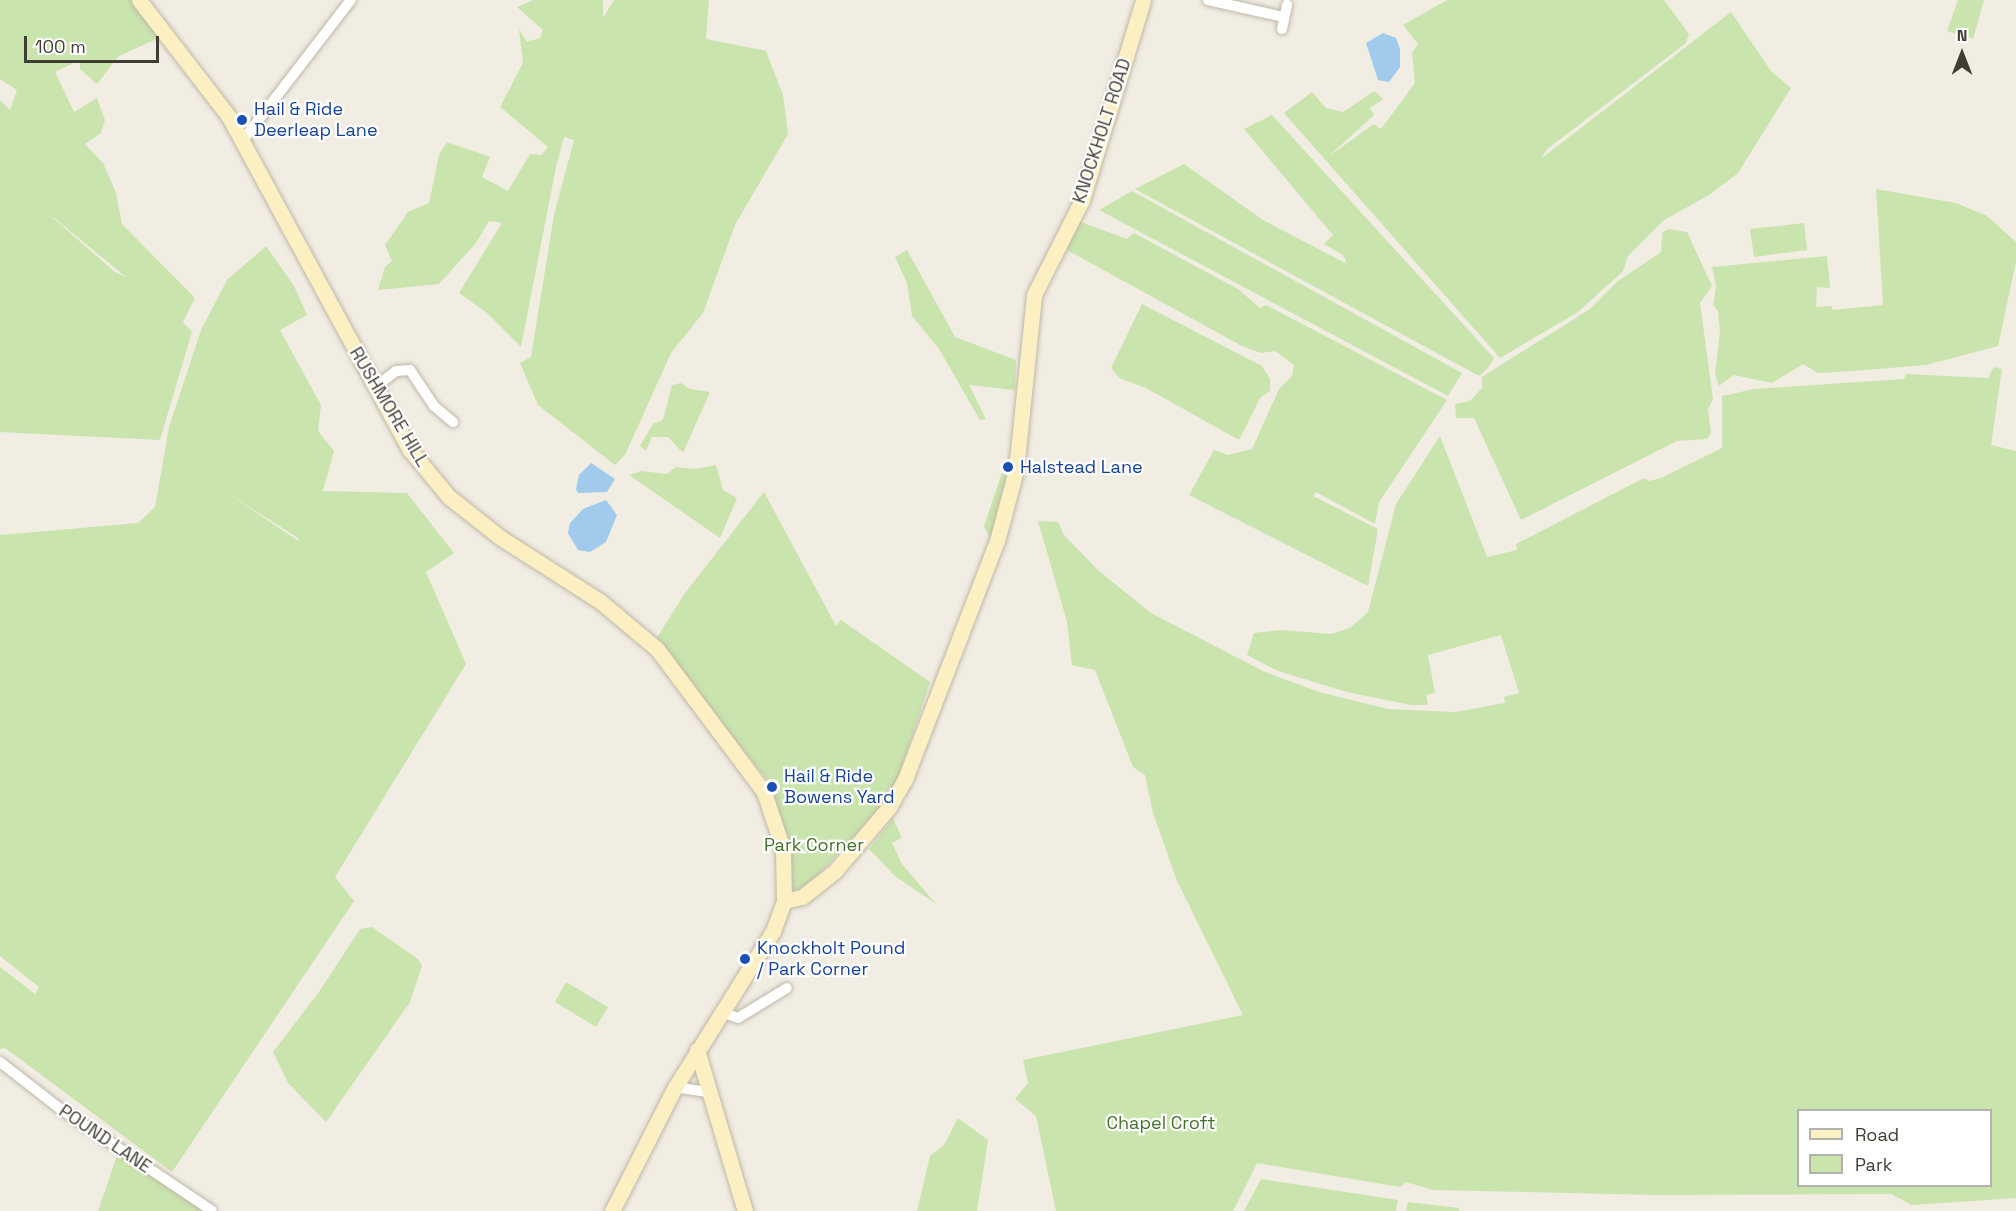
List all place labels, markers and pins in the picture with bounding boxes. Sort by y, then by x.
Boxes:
place label: Hail & Ride Deerleap Lane [254,99,378,142]
marker: Hail & Ride Deerleap Lane [235,113,249,127]
place label: Halstead Lane [1020,456,1143,478]
marker: Halstead Lane [1001,460,1015,474]
place label: Hail & Ride Bowens Yard [784,766,895,808]
marker: Hail & Ride Bowens Yard [765,780,779,794]
place label: Knockholt Pound / Park Corner [757,938,905,980]
marker: Knockholt Pound / Park Corner [738,952,752,966]

